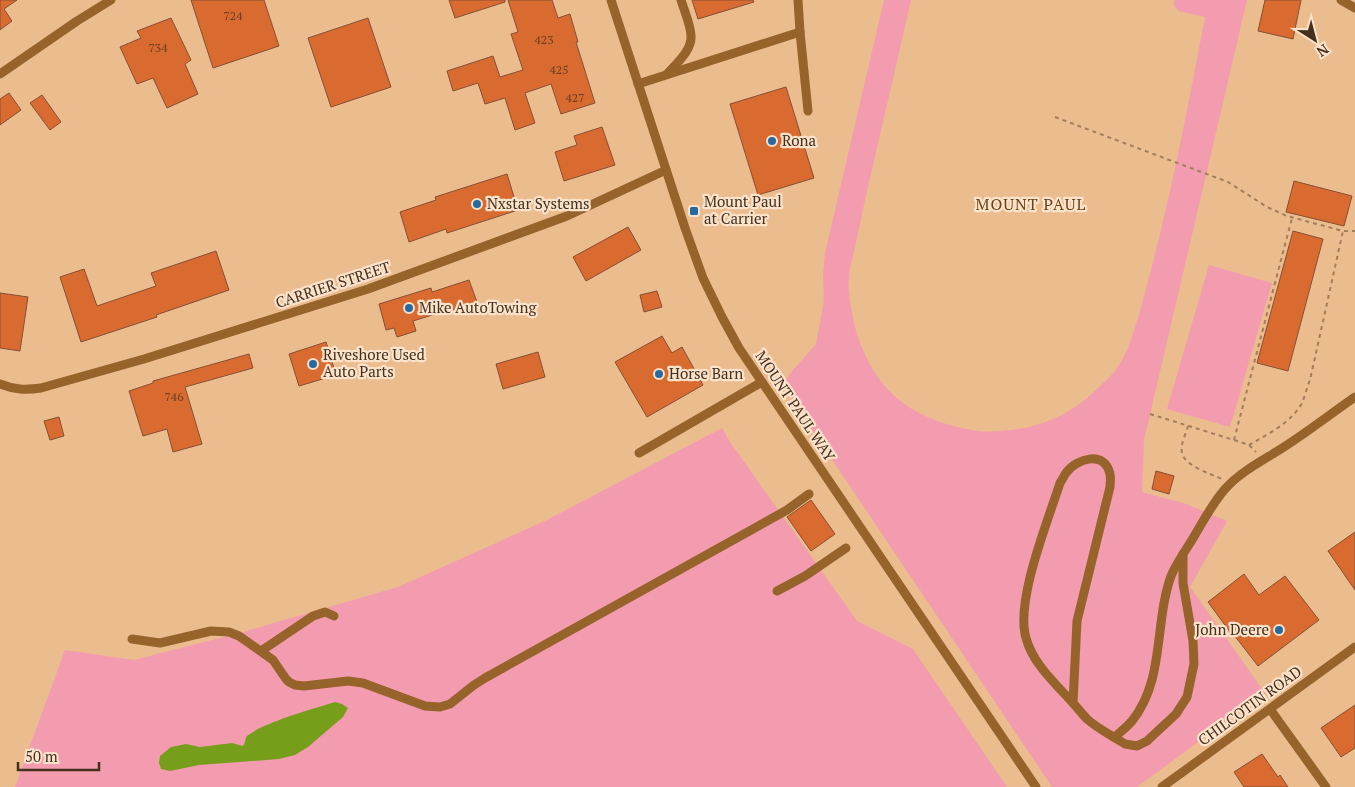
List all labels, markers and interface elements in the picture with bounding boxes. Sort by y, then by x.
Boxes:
house number: 724 [223,8,243,23]
north arrow [1290,15,1340,65]
house number: 423 [534,32,554,47]
house number: 734 [148,40,168,55]
text: N [1313,40,1333,62]
house number: 425 [549,62,569,77]
house number: 427 [565,90,585,105]
place label: Rona [782,130,816,150]
marker: Rona [766,135,778,147]
place label: Mount Paul at Carrier [704,191,782,228]
place label: Nxstar Systems [487,193,589,213]
district label: MOUNT PAUL [976,193,1086,215]
marker: Nxstar Systems [471,198,483,210]
marker: Mount Paul at Carrier [688,205,700,217]
street label: CARRIER STREET [273,256,393,312]
place label: Mike AutoTowing [419,297,538,317]
marker: Mike AutoTowing [403,302,415,314]
place label: Riveshore Used Auto Parts [323,344,425,381]
street label: MOUNT PAUL WAY [751,346,840,465]
marker: Riveshore Used Auto Parts [307,358,319,370]
place label: Horse Barn [669,363,743,383]
marker: Horse Barn [653,368,665,380]
house number: 746 [164,389,184,404]
place label: John Deere [1195,619,1269,639]
marker: John Deere [1273,624,1285,636]
street label: CHILCOTIN ROAD [1194,661,1305,749]
scale bar [18,740,99,772]
text: 50 m [25,746,58,766]

